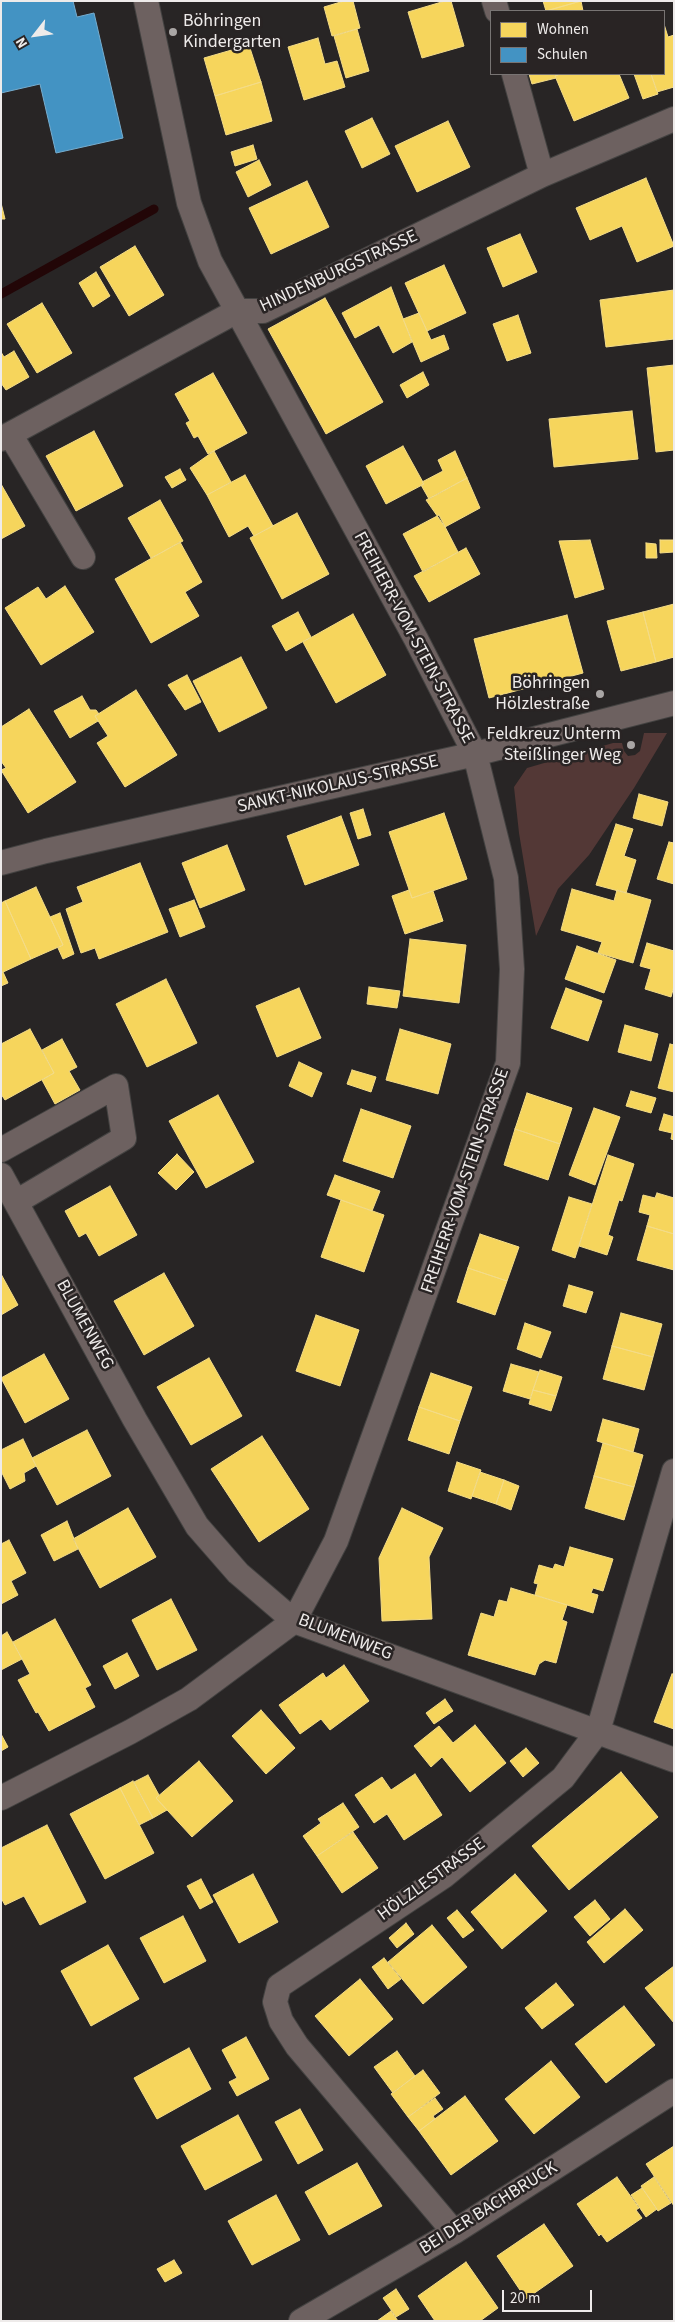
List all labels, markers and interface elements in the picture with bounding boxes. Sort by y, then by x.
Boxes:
north arrow [10,10,60,60]
legend [490,10,665,75]
place label: Böhringen Kindergarten [183,11,281,54]
text: Wohnen [537,19,589,40]
marker: Böhringen Kindergarten [167,26,179,38]
text: N [11,33,33,52]
text: Schulen [537,44,588,65]
street label: HINDENBURGSTRASSE [257,226,421,318]
street label: FREIHERR-VOM-STEIN-STRASSE [348,529,478,747]
place label: Böhringen Hölzlestraße [495,673,590,716]
marker: Böhringen Hölzlestraße [594,688,606,700]
place label: Feldkreuz Unterm Steißlinger Weg [487,724,621,766]
marker: Feldkreuz Unterm Steißlinger Weg [625,739,637,751]
street label: SANKT-NIKOLAUS-STRASSE [235,751,441,819]
street label: FREIHERR-VOM-STEIN-STRASSE [417,1066,515,1296]
street label: BLUMENWEG [50,1276,118,1374]
street label: BLUMENWEG [295,1610,395,1666]
street label: HÖLZLESTRASSE [374,1834,490,1926]
street label: BEI DER BACHBRUCK [416,2158,562,2260]
scale bar [505,2280,595,2312]
text: 20 m [510,2288,540,2309]

